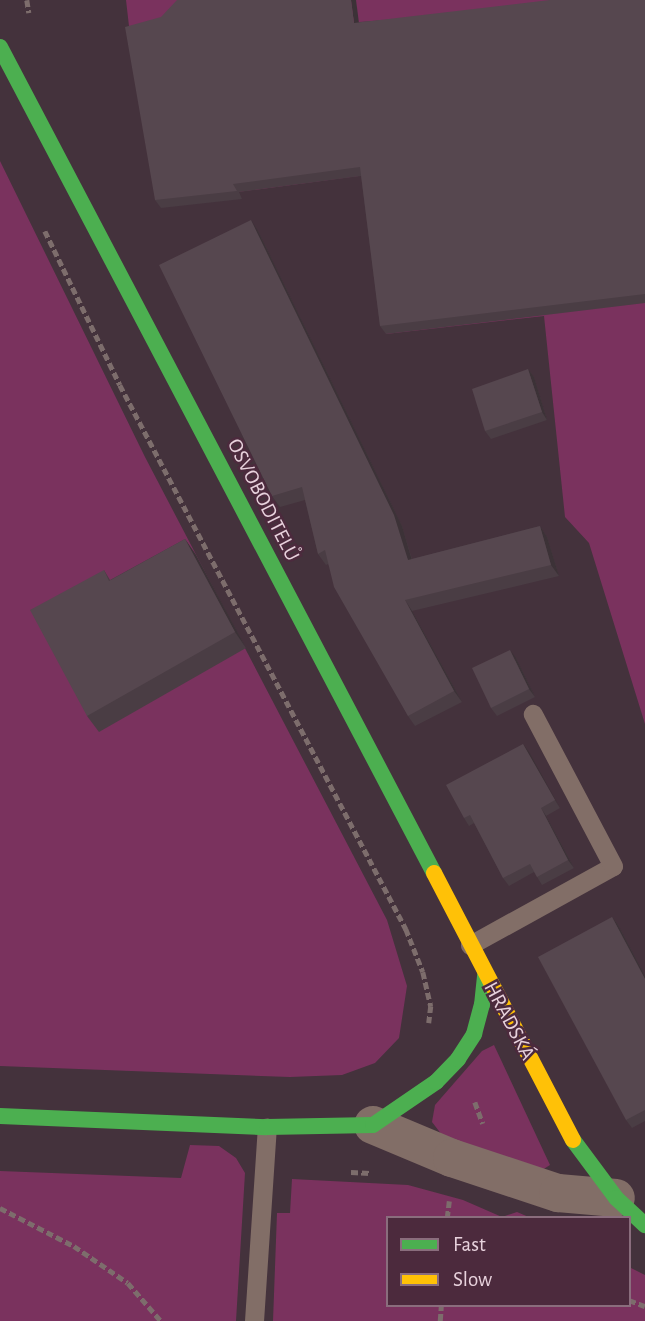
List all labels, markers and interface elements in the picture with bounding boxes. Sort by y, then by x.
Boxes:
street label: OSVOBODITELŮ [221,435,305,565]
street label: HRADSKÁ [478,977,540,1065]
legend [386,1216,631,1307]
text: Fast [453,1234,486,1255]
text: Slow [453,1269,492,1290]

